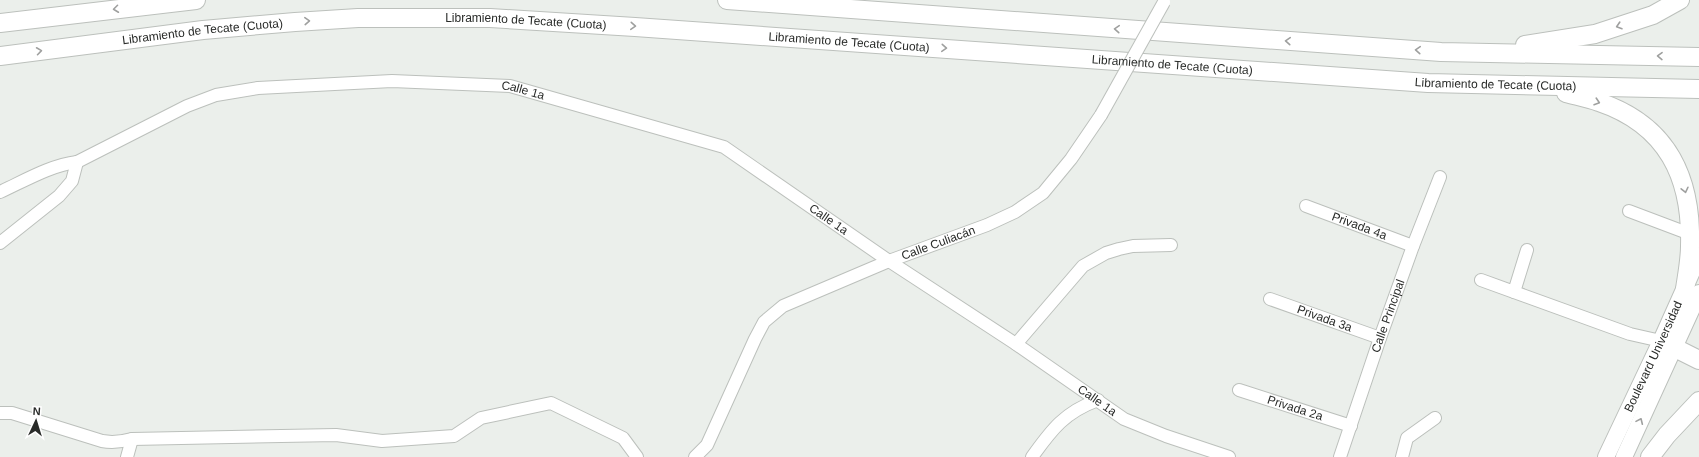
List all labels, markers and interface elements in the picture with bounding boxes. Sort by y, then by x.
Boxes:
one-way arrow [113,4,119,13]
street label: Libramiento de Tecate (Cuota) [445,11,607,32]
street label: Libramiento de Tecate (Cuota) [121,16,283,47]
one-way arrow [304,16,310,25]
one-way arrow [1615,21,1622,30]
one-way arrow [630,22,636,31]
one-way arrow [1114,24,1120,33]
street label: Libramiento de Tecate (Cuota) [768,29,930,55]
one-way arrow [1285,36,1291,45]
one-way arrow [941,44,947,53]
one-way arrow [1415,46,1421,55]
one-way arrow [36,47,42,56]
street label: Libramiento de Tecate (Cuota) [1091,52,1253,78]
one-way arrow [1657,52,1663,60]
street label: Libramiento de Tecate (Cuota) [1414,75,1576,93]
street label: Calle 1a [501,79,547,103]
one-way arrow [1594,97,1601,106]
one-way arrow [1680,186,1688,193]
street label: Calle 1a [806,201,851,238]
street label: Privada 4a [1330,209,1389,243]
street label: Calle Culiacán [899,223,977,263]
street label: Calle Principal [1369,277,1407,354]
street label: Boulevard Universidad [1621,299,1685,414]
street label: Privada 3a [1295,302,1354,335]
street label: Calle 1a [1075,382,1120,419]
street label: Privada 2a [1266,393,1325,424]
north arrow [16,401,56,441]
text: N [32,405,41,417]
one-way arrow [1635,418,1643,426]

